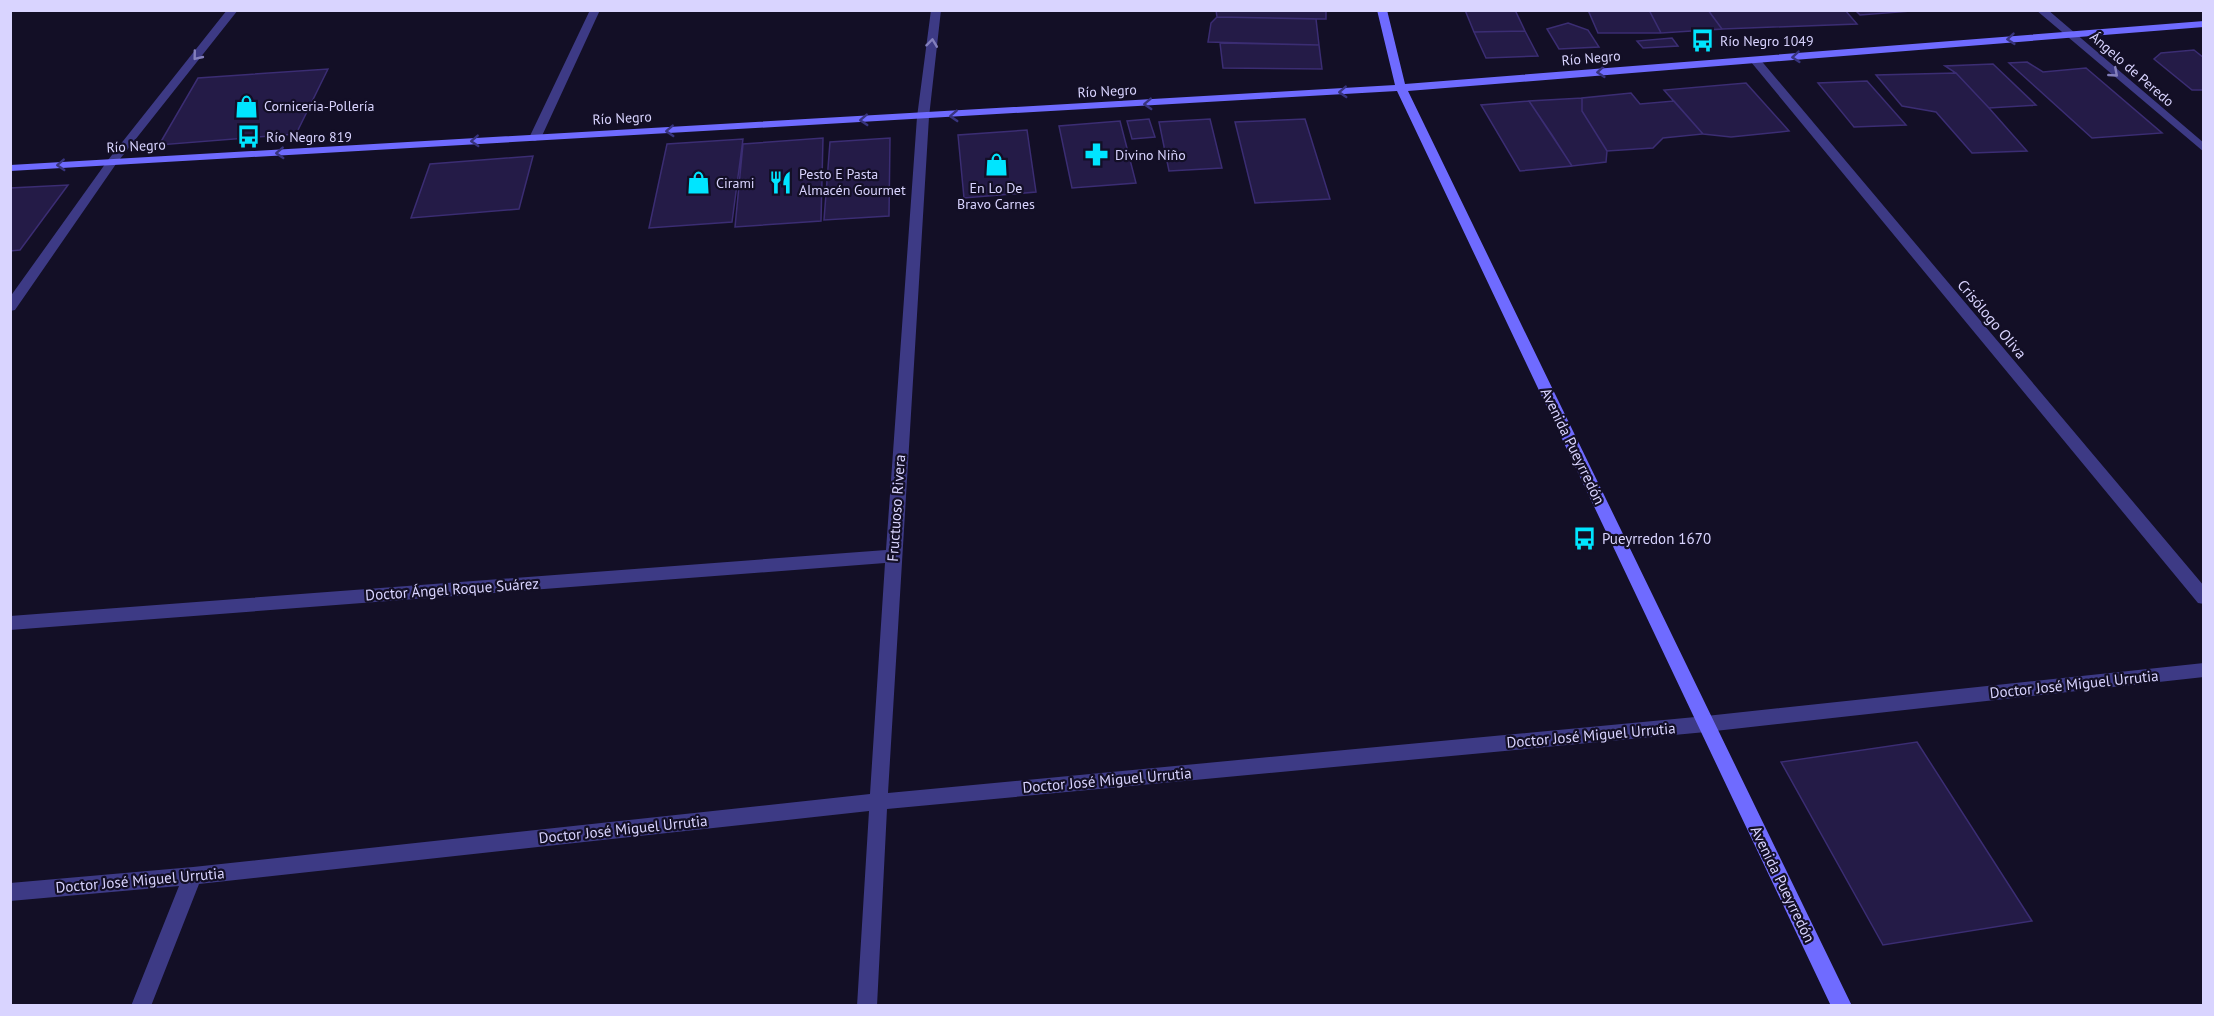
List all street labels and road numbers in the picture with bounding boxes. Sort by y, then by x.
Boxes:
street label: Ángelo de Peredo [2086,28,2178,110]
street label: Río Negro [1561,46,1621,70]
street label: Río Negro [1077,80,1137,102]
street label: Río Negro [592,107,652,129]
street label: Río Negro [106,135,166,157]
street label: Crisólogo Oliva [1953,275,2031,363]
street label: Avenida Pueyrredón [1537,385,1609,507]
street label: Fructuoso Rivera [883,454,909,562]
street label: Doctor Ángel Roque Suárez [365,573,539,605]
street label: Doctor José Miguel Urrutia [1989,666,2159,702]
street label: Doctor José Miguel Urrutia [1506,718,1676,752]
street label: Doctor José Miguel Urrutia [1022,763,1192,797]
street label: Doctor José Miguel Urrutia [538,811,708,847]
street label: Avenida Pueyrredón [1747,823,1819,945]
street label: Doctor José Miguel Urrutia [55,863,225,897]

